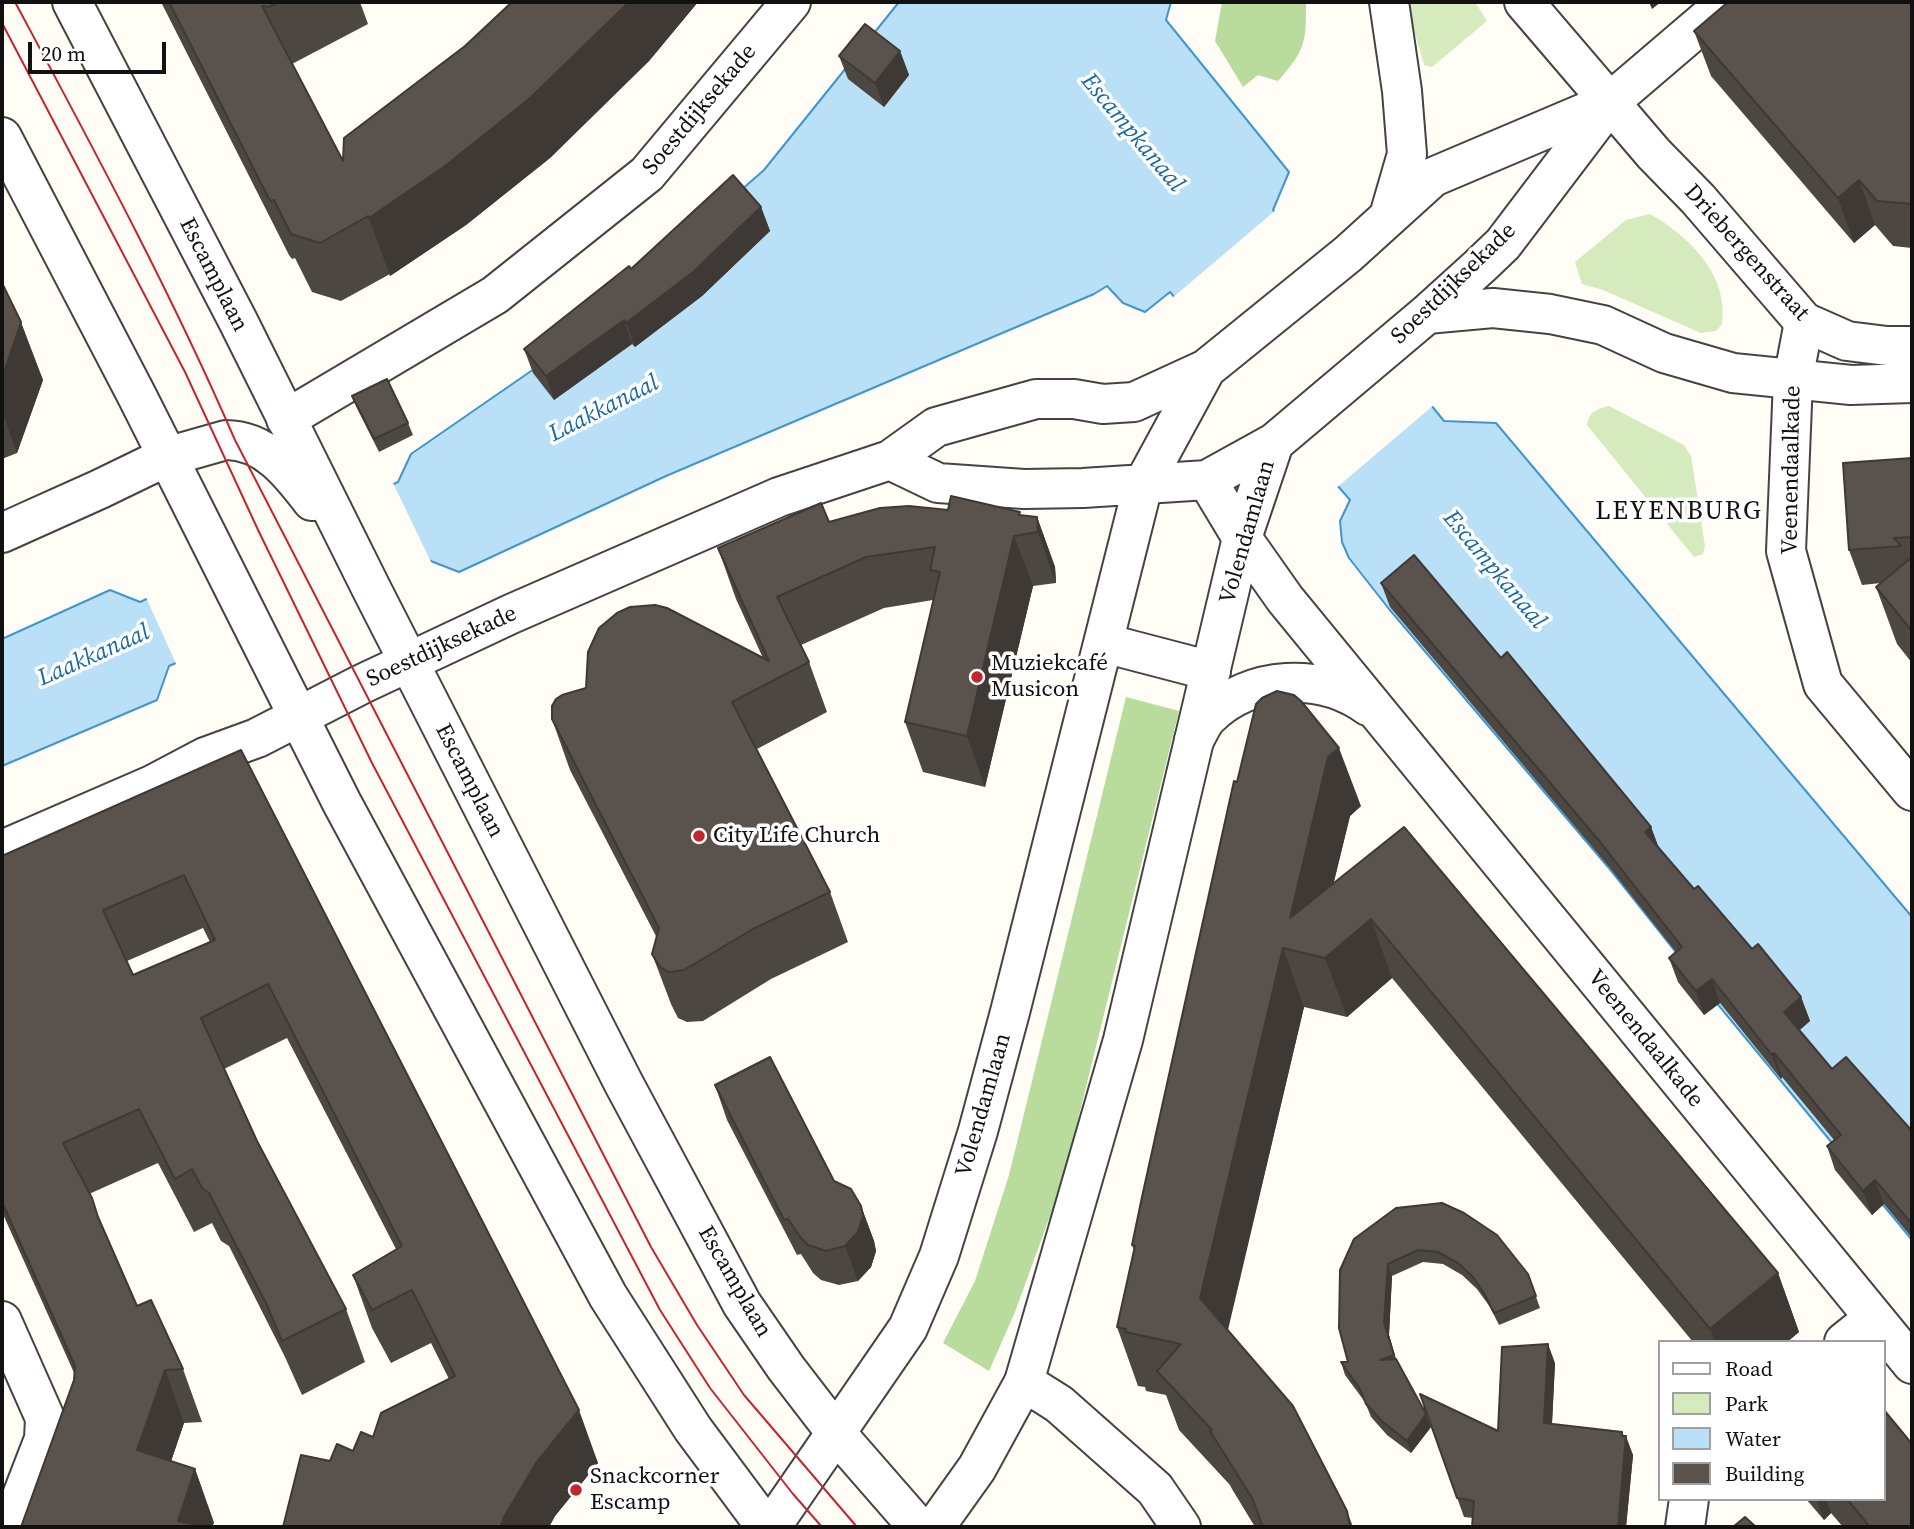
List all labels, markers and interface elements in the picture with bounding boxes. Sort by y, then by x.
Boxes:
scale bar [32,28,170,72]
text: 20 m [41,39,86,68]
street label: Soestdijksekade [637,39,763,181]
water label: Escampkanaal [1074,68,1190,198]
street label: Driebergenstraat [1678,179,1814,327]
street label: Escamplaan [173,213,253,337]
street label: Soestdijksekade [1386,218,1522,350]
water label: Laakkanaal [544,369,664,449]
street label: Veenendaalkade [1777,385,1807,555]
street label: Volendamlaan [1214,457,1282,607]
district label: LEYENBURG [1596,496,1762,528]
water label: Escampkanaal [1436,505,1552,635]
street label: Soestdijksekade [362,600,522,694]
water label: Laakkanaal [34,619,154,693]
place label: Muziekcafé Musicon [991,650,1108,704]
marker: Muziekcafé Musicon [969,669,985,685]
street label: Escamplaan [429,719,509,843]
place label: City Life Church [713,822,880,850]
marker: City Life Church [691,828,707,844]
street label: Veenendaalkade [1581,965,1709,1113]
street label: Volendamlaan [950,1030,1018,1180]
street label: Escamplaan [691,1221,777,1343]
legend [1658,1340,1886,1501]
text: Road [1725,1354,1773,1383]
text: Park [1725,1389,1768,1418]
text: Water [1725,1424,1781,1453]
text: Building [1725,1459,1804,1488]
place label: Snackcorner Escamp [590,1463,719,1517]
marker: Snackcorner Escamp [568,1482,584,1498]

